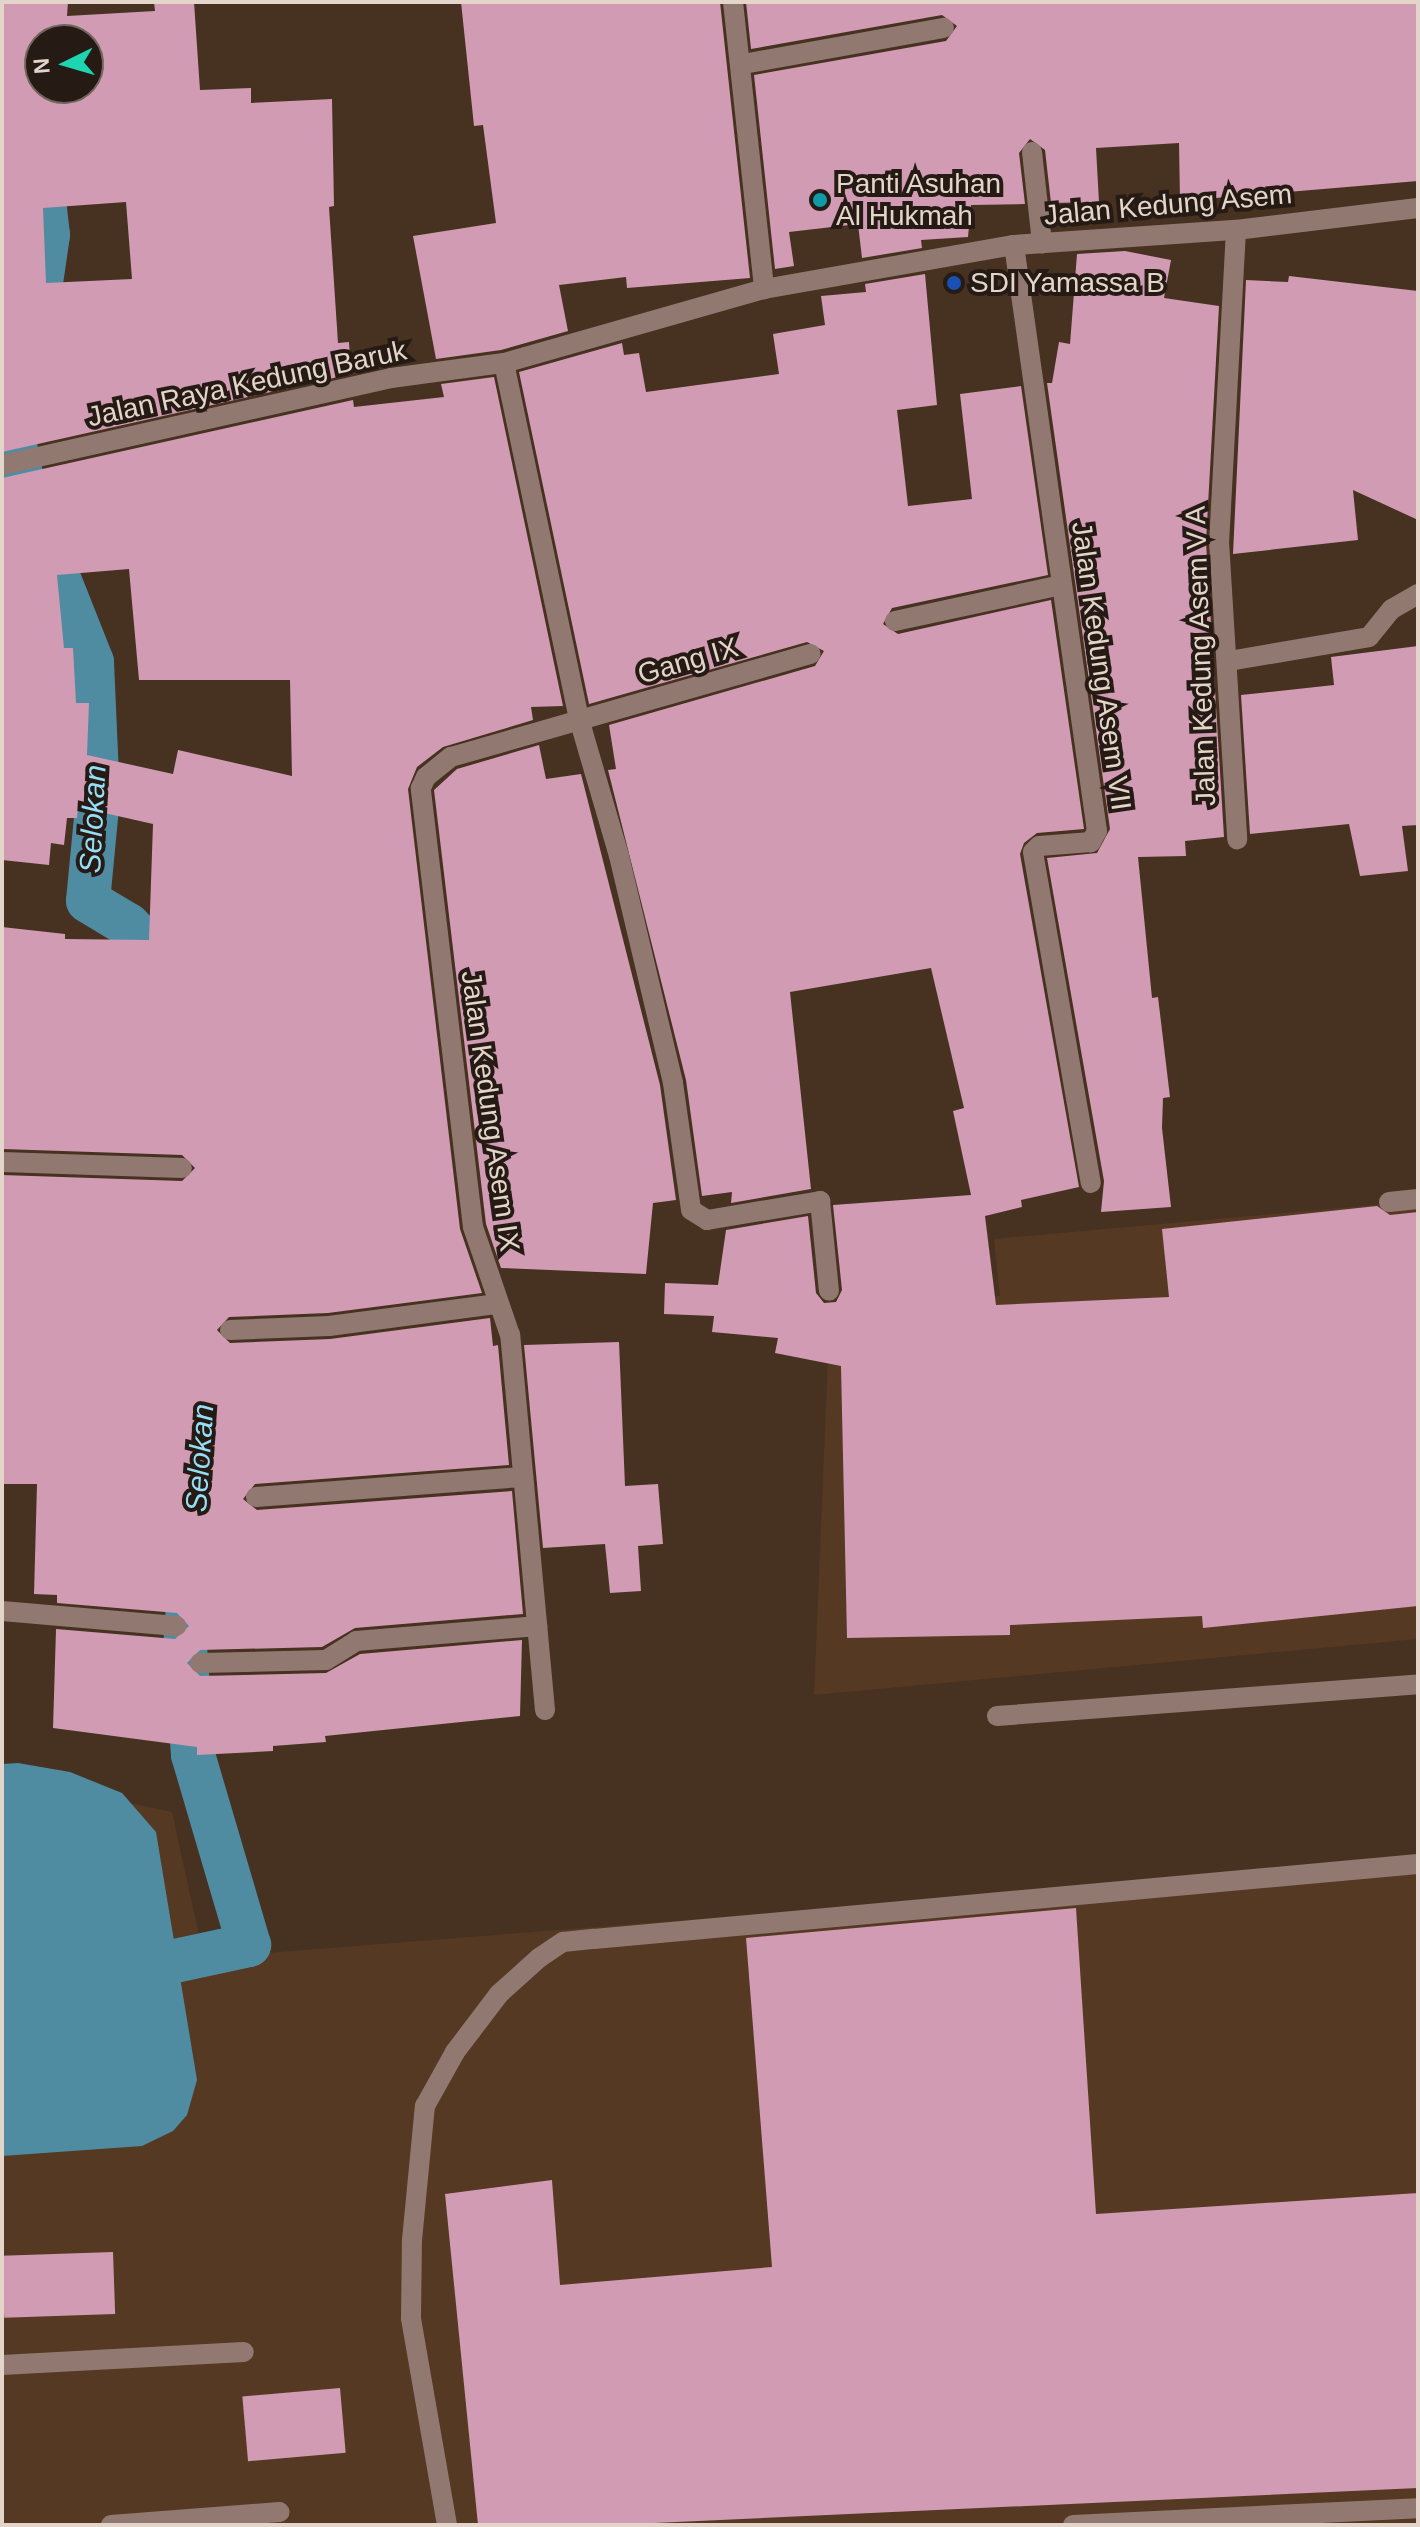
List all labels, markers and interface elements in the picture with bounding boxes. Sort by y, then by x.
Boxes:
north arrow [24,24,104,104]
text: N [28,57,55,75]
place label: Panti Asuhan Al Hukmah [836,167,1003,233]
street label: Jalan Kedung Asem [1042,177,1294,233]
marker: Panti Asuhan Al Hukmah [811,191,829,209]
place label: SDI Yamassa B [970,266,1166,300]
marker: SDI Yamassa B [945,274,963,292]
street label: Jalan Raya Kedung Baruk [84,334,410,434]
street label: Jalan Kedung Asem V A [1179,504,1223,808]
street label: Jalan Kedung Asem VII [1064,519,1138,813]
street label: Gang IX [634,631,742,691]
water label: Selokan [72,764,114,874]
street label: Jalan Kedung Asem IX [454,968,526,1254]
water label: Selokan [178,1403,222,1513]

